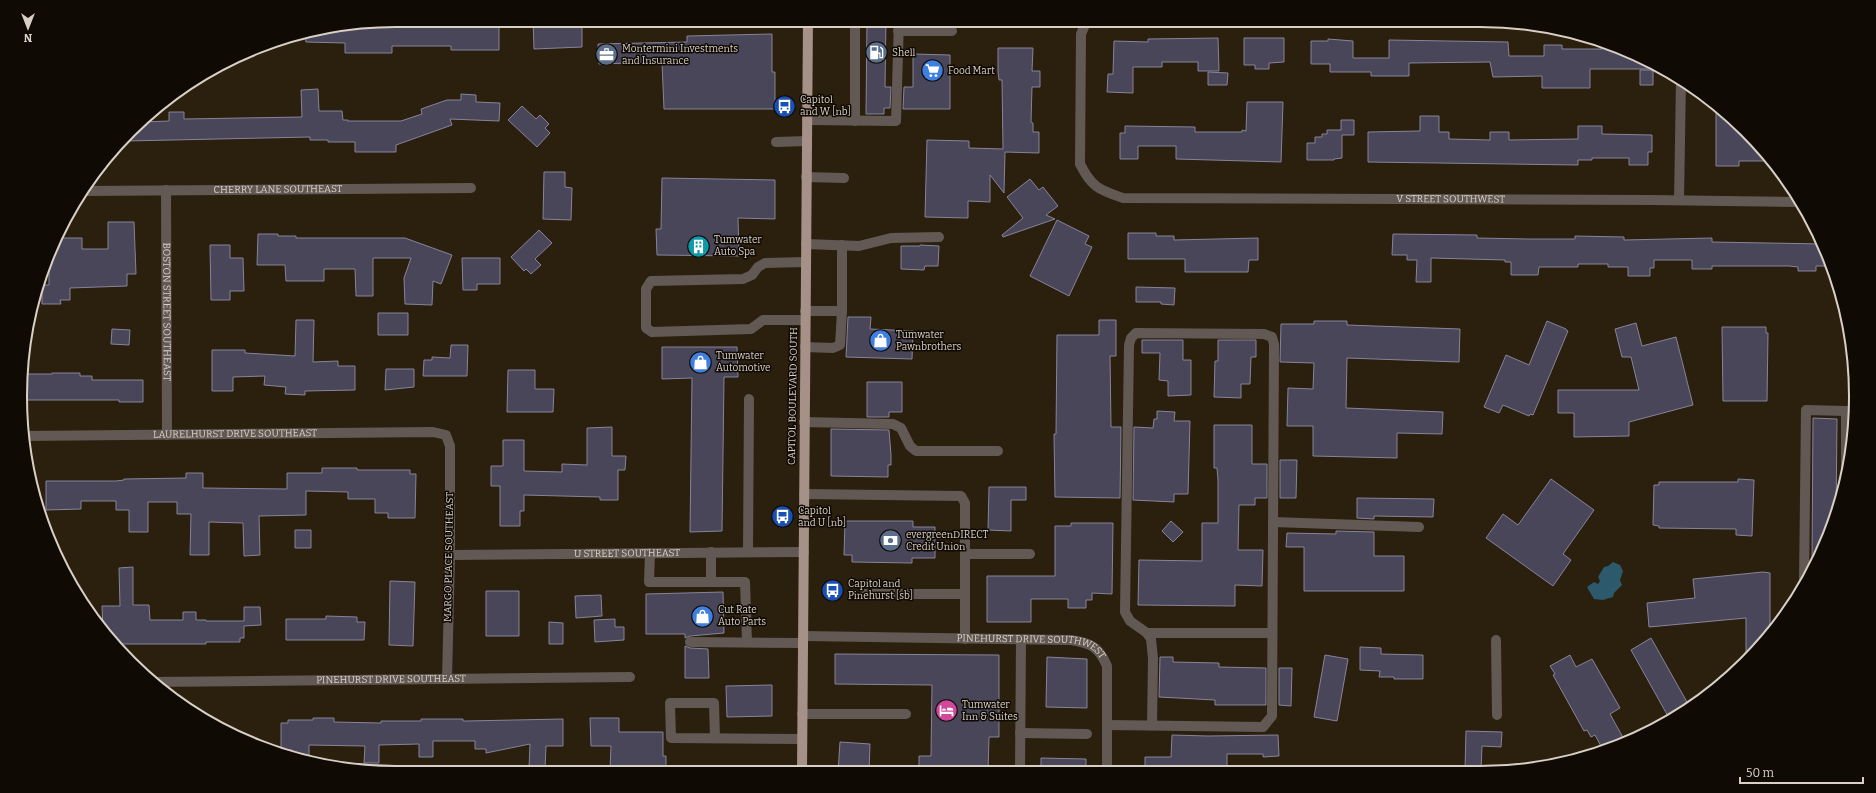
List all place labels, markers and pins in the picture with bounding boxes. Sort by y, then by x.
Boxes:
fuel station icon: Shell [863,40,889,66]
office icon: Montermini Investments and Insurance [593,42,619,68]
place label: Montermini Investments and Insurance [622,43,738,67]
place label: Shell [892,47,916,59]
supermarket icon: Food Mart [919,58,945,84]
place label: Food Mart [948,65,995,77]
bus stop icon: Capitol and W [nb] [771,93,797,119]
place label: Capitol and W [nb] [800,94,851,118]
building icon: Tumwater Auto Spa [685,233,711,259]
place label: Tumwater Auto Spa [714,234,762,258]
shop icon: Tumwater Pawnbrothers [867,328,893,354]
place label: Tumwater Pawnbrothers [896,329,961,353]
shop icon: Tumwater Automotive [687,349,713,375]
place label: Tumwater Automotive [716,350,770,374]
bus stop icon: Capitol and U [nb] [769,504,795,530]
place label: Capitol and U [nb] [798,505,846,529]
bank icon: evergreenDIRECT Credit Union [877,528,903,554]
place label: evergreenDIRECT Credit Union [906,529,988,553]
bus stop icon: Capitol and Pinehurst [sb] [819,577,845,603]
place label: Capitol and Pinehurst [sb] [848,578,913,602]
shop icon: Cut Rate Auto Parts [690,603,716,629]
place label: Cut Rate Auto Parts [718,604,766,628]
hotel icon: Tumwater Inn & Suites [934,698,960,724]
place label: Tumwater Inn & Suites [962,699,1018,723]

